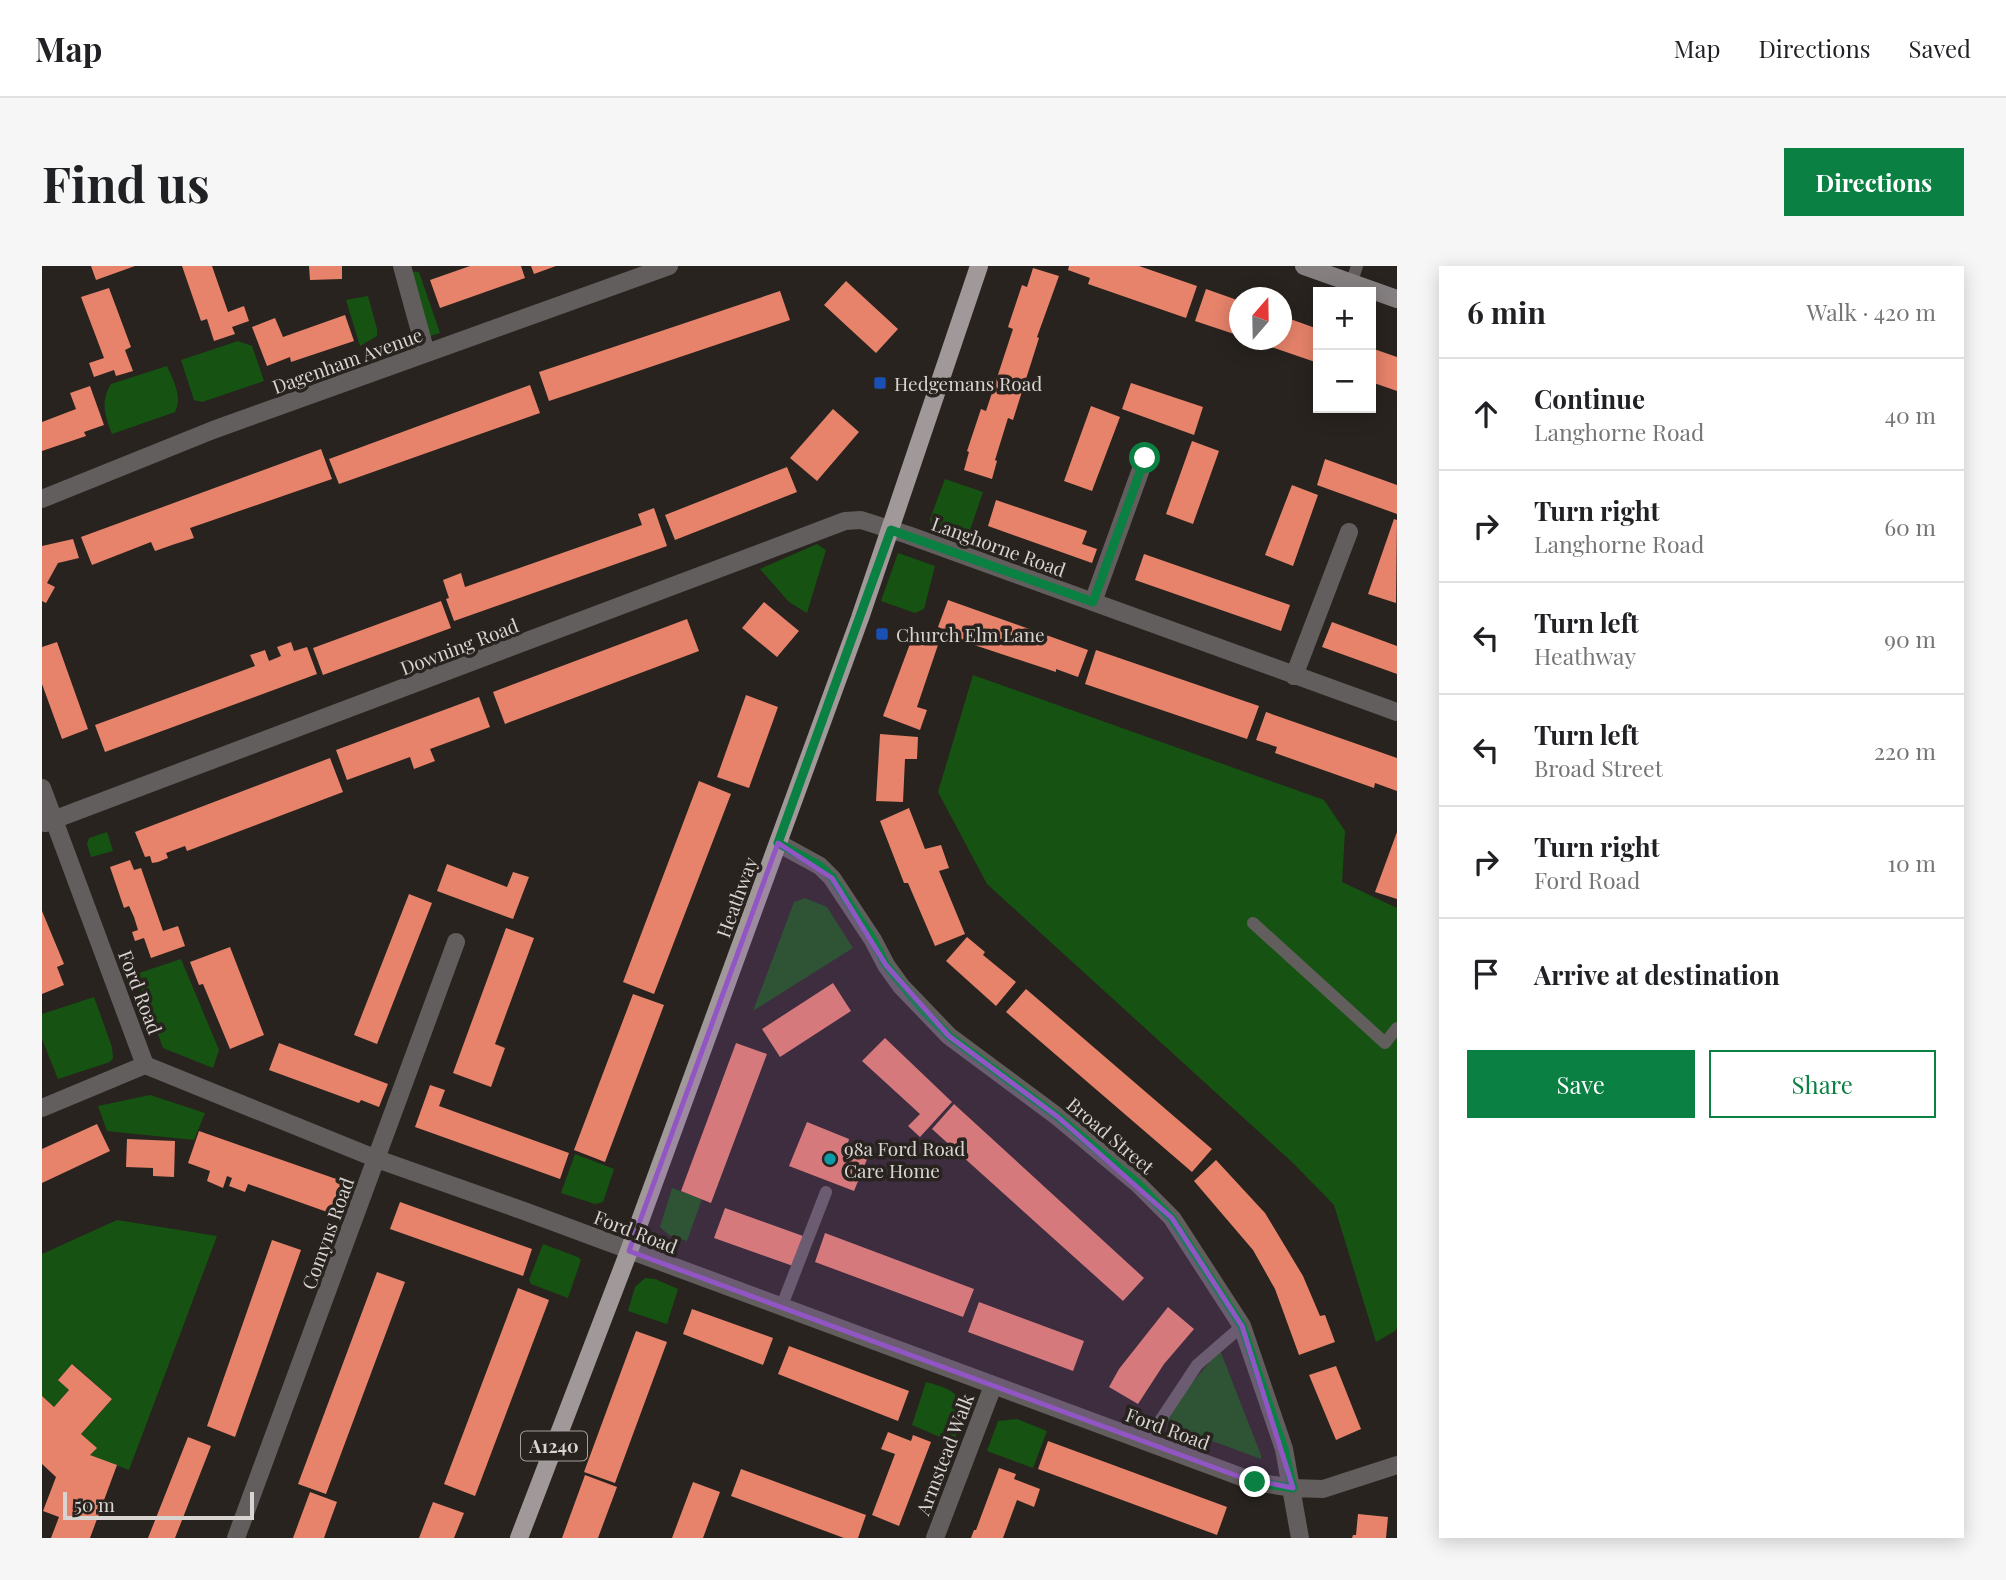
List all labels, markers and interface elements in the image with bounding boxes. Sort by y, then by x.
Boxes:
text: Map [35,26,102,70]
text: Map [1674,32,1720,64]
text: Directions [1758,32,1871,64]
text: Saved [1909,32,1971,64]
button: Directions [1784,148,1964,216]
text: Find us [42,150,210,215]
north arrow [1229,287,1292,350]
map controls [1313,287,1376,413]
button: + [1313,287,1376,350]
text: 6 min [1467,292,1546,332]
text: Walk · 420 m [1807,296,1936,327]
street label: Dagenham Avenue [268,321,426,399]
button: − [1313,350,1376,413]
place label: Hedgemans Road [894,370,1042,396]
marker: Hedgemans Road [872,375,888,391]
text: Continue [1534,381,1645,416]
icon: ahead [1467,395,1505,433]
text: 40 m [1885,399,1936,430]
text: Langhorne Road [1534,416,1704,447]
route start [1129,442,1160,473]
text: Turn right [1534,493,1660,528]
icon: right [1467,507,1505,545]
street label: Langhorne Road [928,510,1070,582]
text: 60 m [1884,511,1936,542]
text: Langhorne Road [1534,528,1704,559]
text: Turn left [1534,605,1639,640]
street label: Downing Road [396,612,522,680]
icon: left [1467,619,1505,657]
place label: Church Elm Lane [896,621,1045,647]
text: 90 m [1884,623,1936,654]
marker: Church Elm Lane [874,626,890,642]
text: Heathway [1534,640,1636,671]
text: Turn left [1534,717,1639,752]
icon: left [1467,731,1505,769]
text: 220 m [1874,735,1936,766]
text: Broad Street [1534,752,1663,783]
text: Turn right [1534,829,1660,864]
icon: right [1467,843,1505,881]
text: 10 m [1888,847,1936,878]
street label: Heathway [709,853,763,941]
text: Ford Road [1534,864,1640,895]
street label: Ford Road [113,946,169,1038]
icon: arrive [1467,955,1505,993]
text: Arrive at destination [1534,957,1780,992]
button: Save [1467,1050,1695,1118]
button: Share [1709,1050,1936,1118]
street label: Broad Street [1062,1091,1160,1179]
place label: 98a Ford Road Care Home [844,1135,965,1183]
marker: 98a Ford Road Care Home [822,1151,838,1167]
street label: Comyns Road [295,1173,359,1293]
street label: Ford Road [590,1203,682,1259]
street label: Armstead Walk [909,1389,979,1519]
street label: Ford Road [1122,1401,1214,1455]
road number: A1240 [521,1432,587,1461]
route end [1239,1466,1270,1497]
scale bar [63,1489,254,1521]
text: 50 m [74,1491,115,1517]

